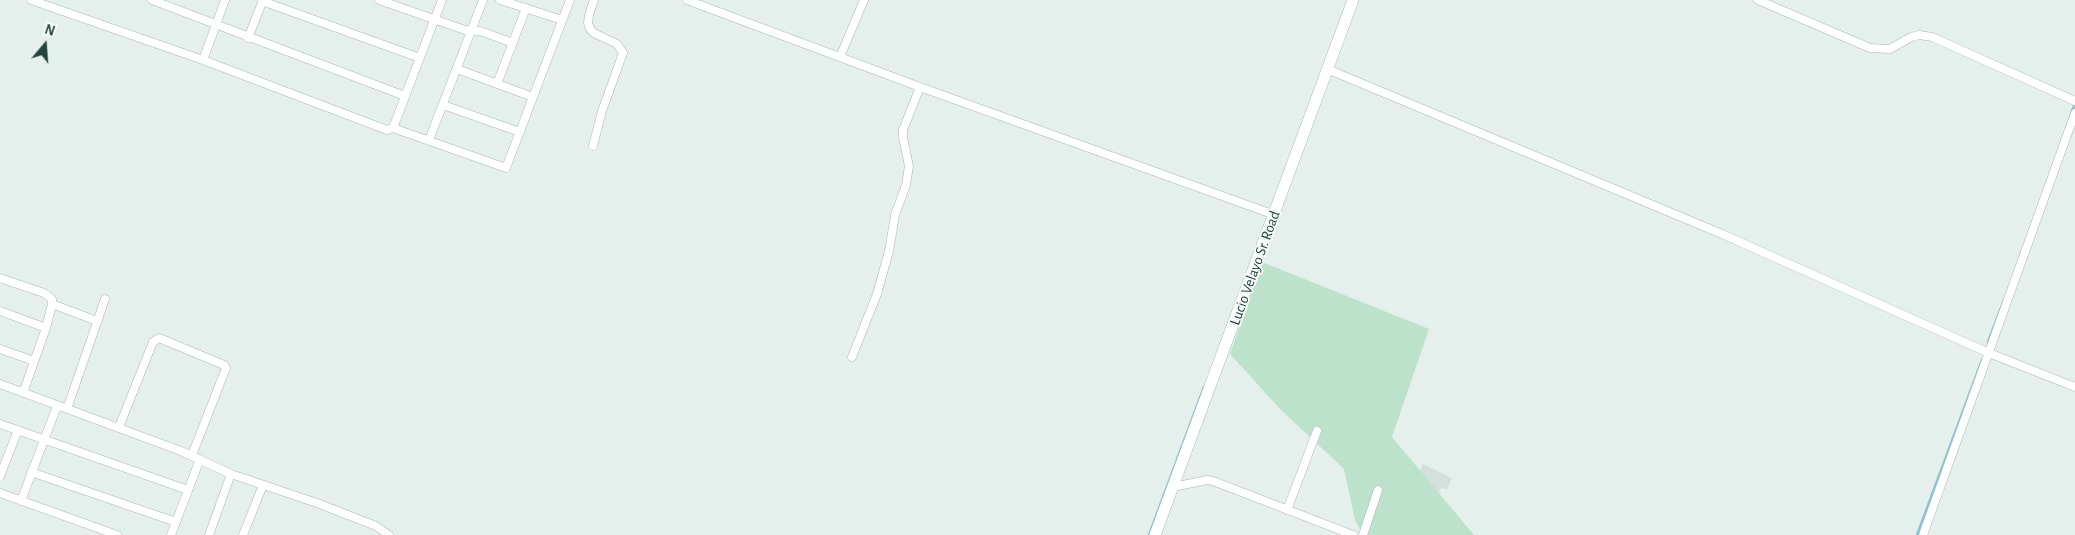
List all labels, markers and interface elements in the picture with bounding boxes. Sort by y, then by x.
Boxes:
north arrow [20,20,70,70]
text: N [43,23,56,39]
street label: Lucio Velayo Sr. Road [1226,208,1284,328]

